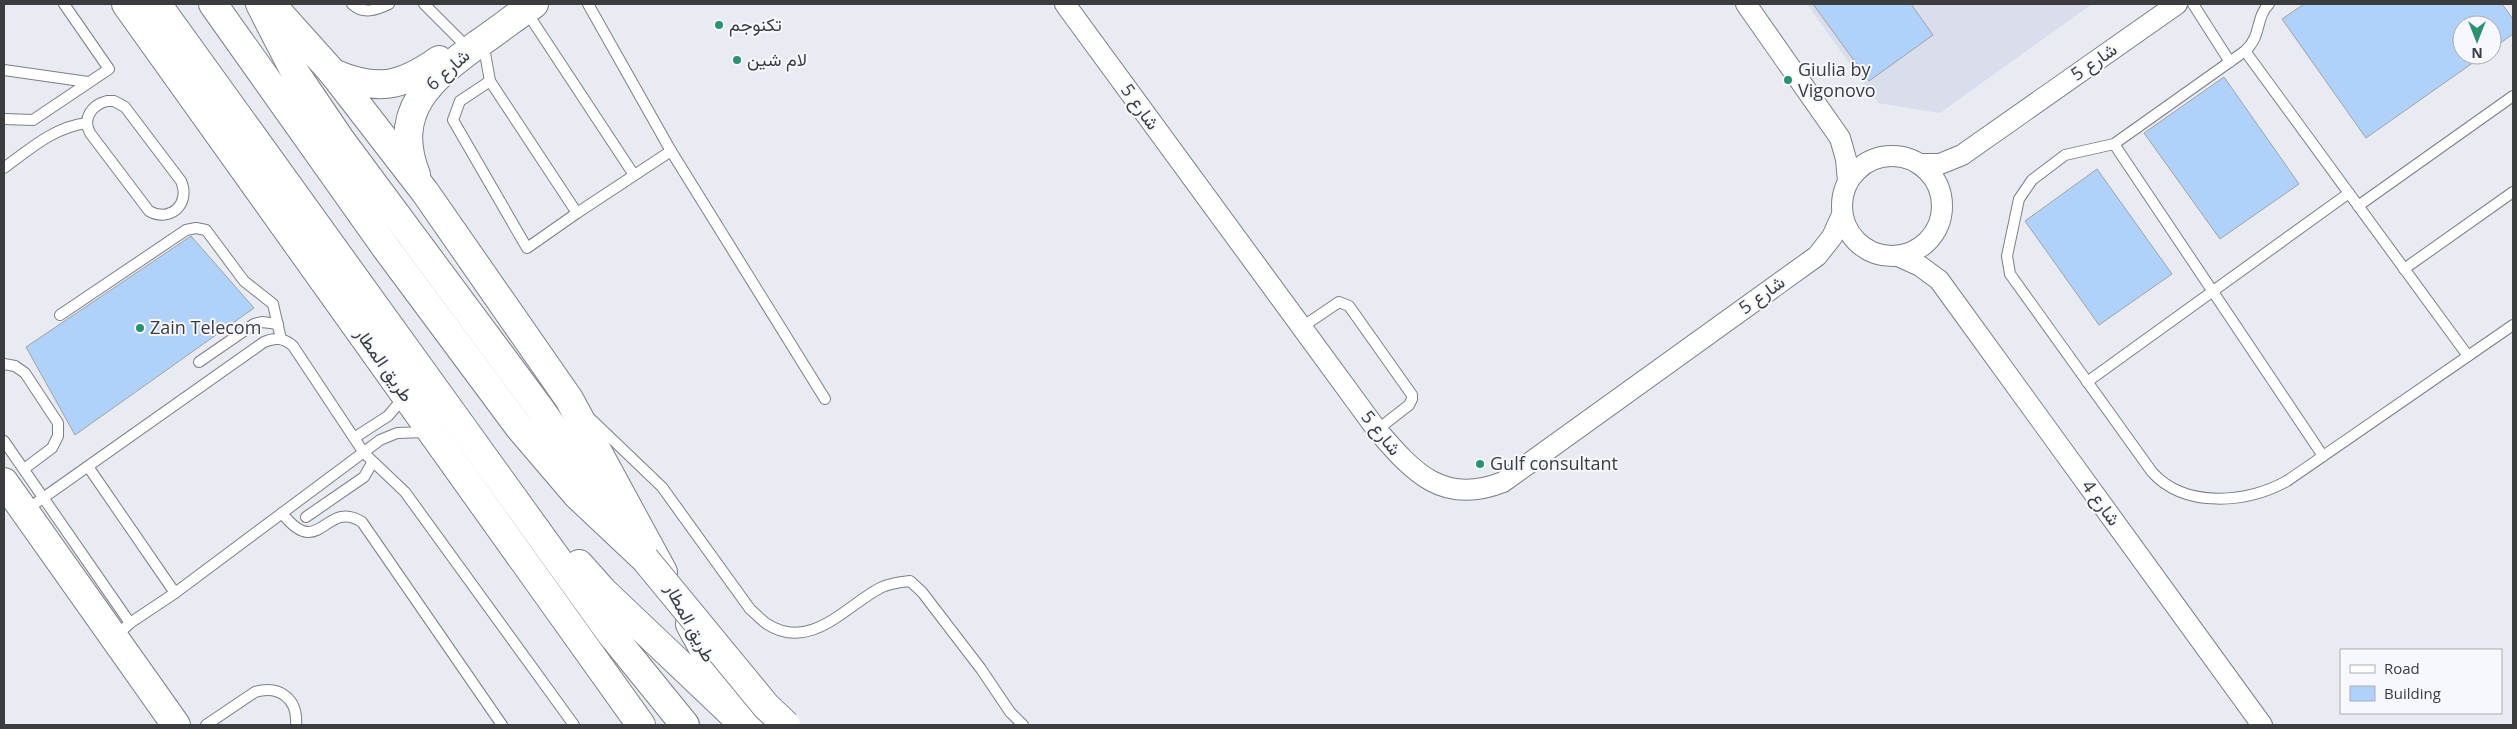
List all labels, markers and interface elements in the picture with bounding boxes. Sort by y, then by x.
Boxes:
place label: تكنوجم [729,12,782,37]
north arrow [2452,15,2502,65]
marker: تكنوجم [713,19,725,31]
street label: شارع 5 [2066,37,2122,87]
street label: شارع 6 [420,43,475,96]
text: N [2471,44,2483,63]
place label: لام شين [747,47,807,72]
marker: لام شين [731,54,743,66]
place label: Giulia by Vigonovo [1798,57,1876,102]
marker: Giulia by Vigonovo [1782,74,1794,86]
street label: شارع 5 [1115,79,1166,135]
street label: شارع 5 [1734,269,1790,320]
place label: Zain Telecom [150,315,261,339]
marker: Zain Telecom [134,322,146,334]
street label: طريق المطار [350,322,419,406]
street label: شارع 5 [1356,405,1407,460]
place label: Gulf consultant [1490,451,1618,475]
marker: Gulf consultant [1474,458,1486,470]
street label: شارع 4 [2076,475,2127,531]
street label: طريق المطار [660,578,722,666]
legend [2340,649,2502,714]
text: Road [2384,658,2420,678]
text: Building [2384,683,2441,703]

